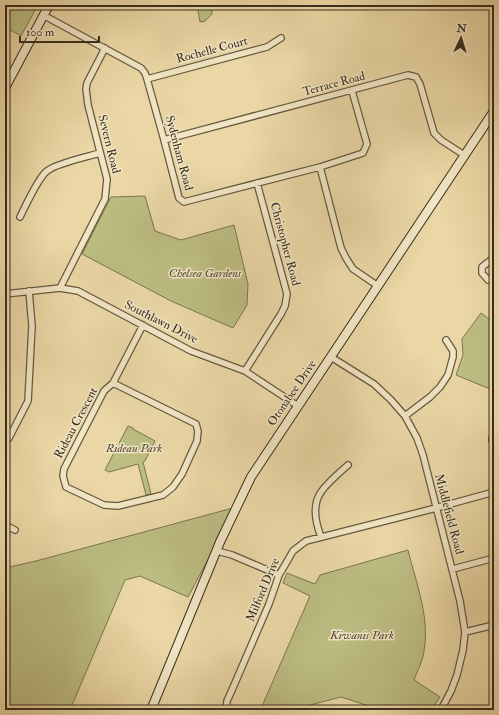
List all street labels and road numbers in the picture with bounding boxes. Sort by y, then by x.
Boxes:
street label: Rochelle Court [175,33,249,67]
street label: Terrace Road [301,68,367,99]
street label: Severn Road [94,113,124,175]
street label: Sydenham Road [162,114,196,192]
street label: Christopher Road [267,201,303,288]
street label: Southlawn Drive [122,297,200,347]
street label: Otonabee Drive [264,357,320,429]
street label: Rideau Crescent [51,385,101,461]
street label: Middlefield Road [431,472,467,556]
street label: Milford Drive [243,556,283,624]

